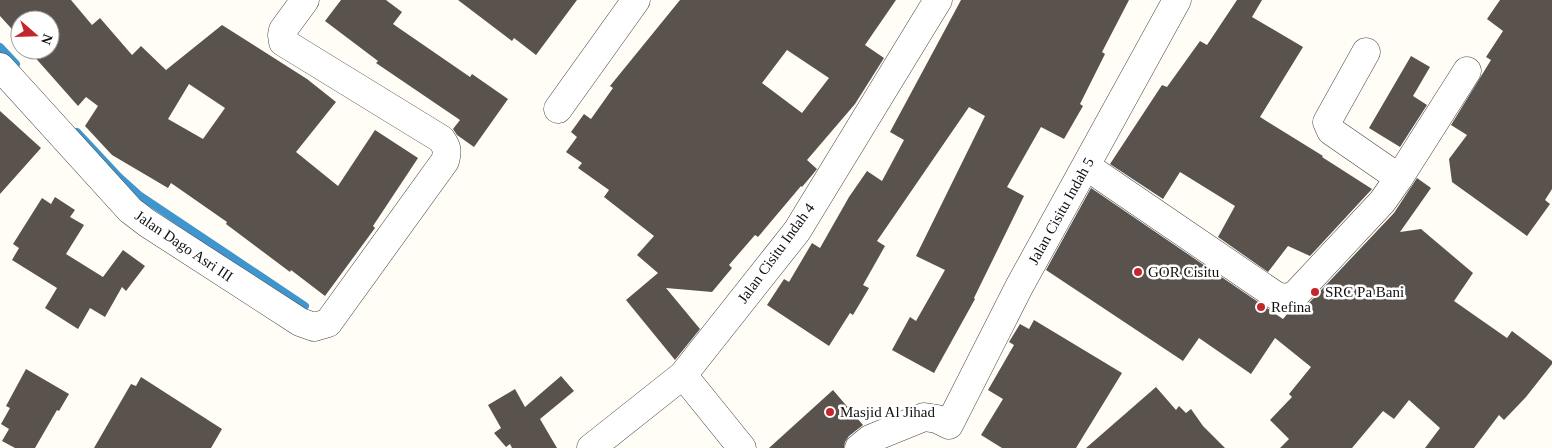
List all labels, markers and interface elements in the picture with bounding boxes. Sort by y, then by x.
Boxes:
north arrow [10,10,60,60]
text: N [38,32,56,47]
street label: Jalan Cisitu Indah 5 [1025,155,1097,267]
street label: Jalan Cisitu Indah 4 [734,200,818,306]
street label: Jalan Dago Asri III [132,207,236,285]
place label: GOR Cisitu [1148,264,1220,280]
marker: GOR Cisitu [1132,266,1144,278]
place label: SRC Pa Bani [1325,284,1404,300]
marker: SRC Pa Bani [1309,286,1321,298]
place label: Refina [1271,299,1311,315]
marker: Refina [1255,301,1267,313]
place label: Masjid Al Jihad [840,404,936,420]
marker: Masjid Al Jihad [824,406,836,418]

